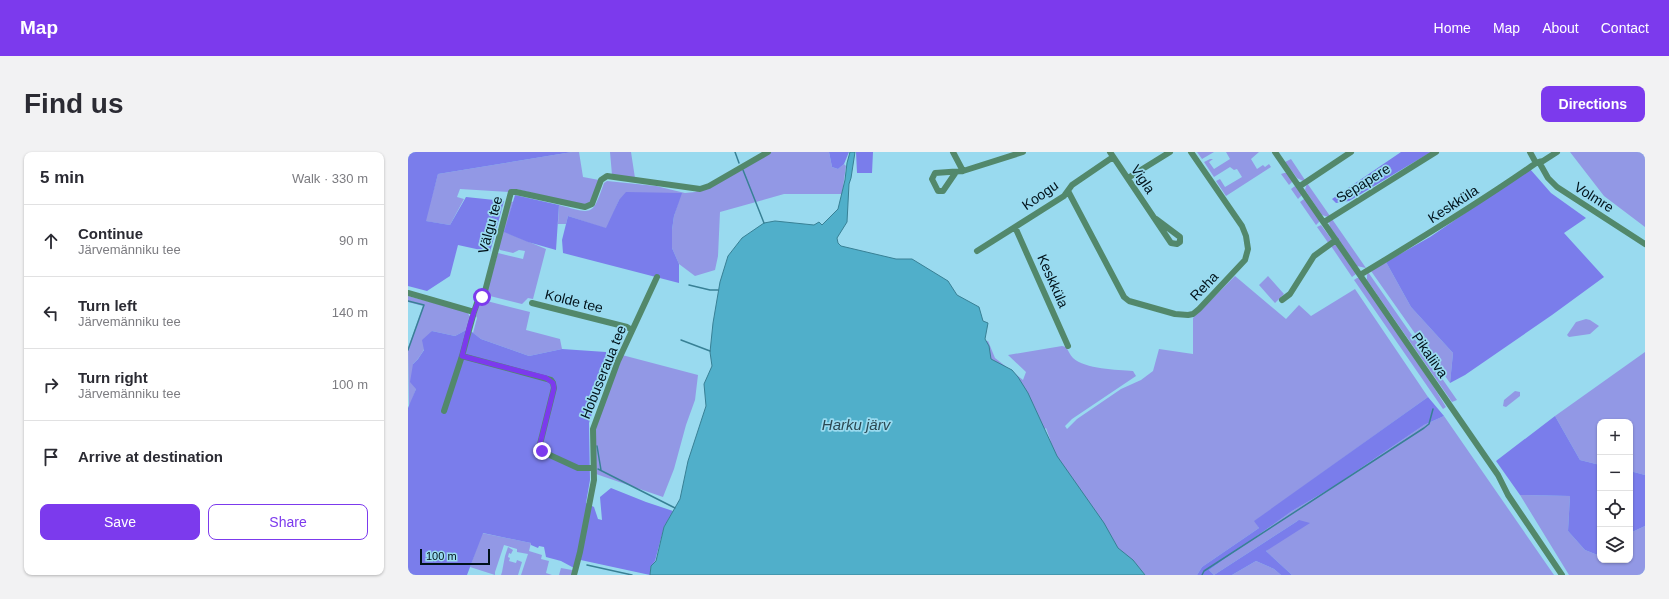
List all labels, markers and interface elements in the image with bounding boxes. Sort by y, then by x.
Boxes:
text: Map [20,17,58,38]
text: Home [1434,20,1471,36]
text: Map [1493,20,1520,36]
text: About [1542,20,1579,36]
text: Contact [1601,20,1649,36]
button: Directions [1541,86,1645,122]
text: Find us [24,88,124,119]
street label: Sepapere [1333,160,1393,206]
street label: Vigla [1128,162,1158,196]
text: 5 min [40,168,84,187]
text: Walk · 330 m [292,171,368,186]
street label: Koogu [1019,177,1061,213]
street label: Volmre [1571,179,1617,215]
street label: Keskküla [1425,182,1481,226]
street label: Välgu tee [475,194,505,256]
text: Continue [78,225,143,242]
icon: ahead [40,230,62,252]
text: 90 m [339,233,368,248]
text: Järvemänniku tee [78,242,181,257]
street label: Keskküla [1034,252,1072,310]
street label: Reha [1187,268,1222,304]
street label: Kolde tee [543,286,605,316]
route start [473,288,491,306]
text: Turn left [78,297,137,314]
icon: left [40,302,62,324]
text: 140 m [332,305,368,320]
text: Järvemänniku tee [78,314,181,329]
street label: Hobuseraua tee [577,323,629,421]
street label: Pikaliiva [1409,329,1451,381]
text: Turn right [78,369,148,386]
icon: right [40,374,62,396]
text: 100 m [332,377,368,392]
text: Järvemänniku tee [78,386,181,401]
water label: Harku järv [822,416,892,433]
map controls [1597,419,1633,563]
button: + [1597,419,1633,455]
route end [533,442,551,460]
icon: arrive [40,446,62,468]
text: Arrive at destination [78,448,223,465]
button: − [1597,455,1633,491]
button: locate [1597,491,1633,527]
button: Save [40,504,200,540]
button: Share [208,504,368,540]
button: layers [1597,527,1633,563]
scale bar [420,547,490,566]
text: 100 m [426,550,457,562]

